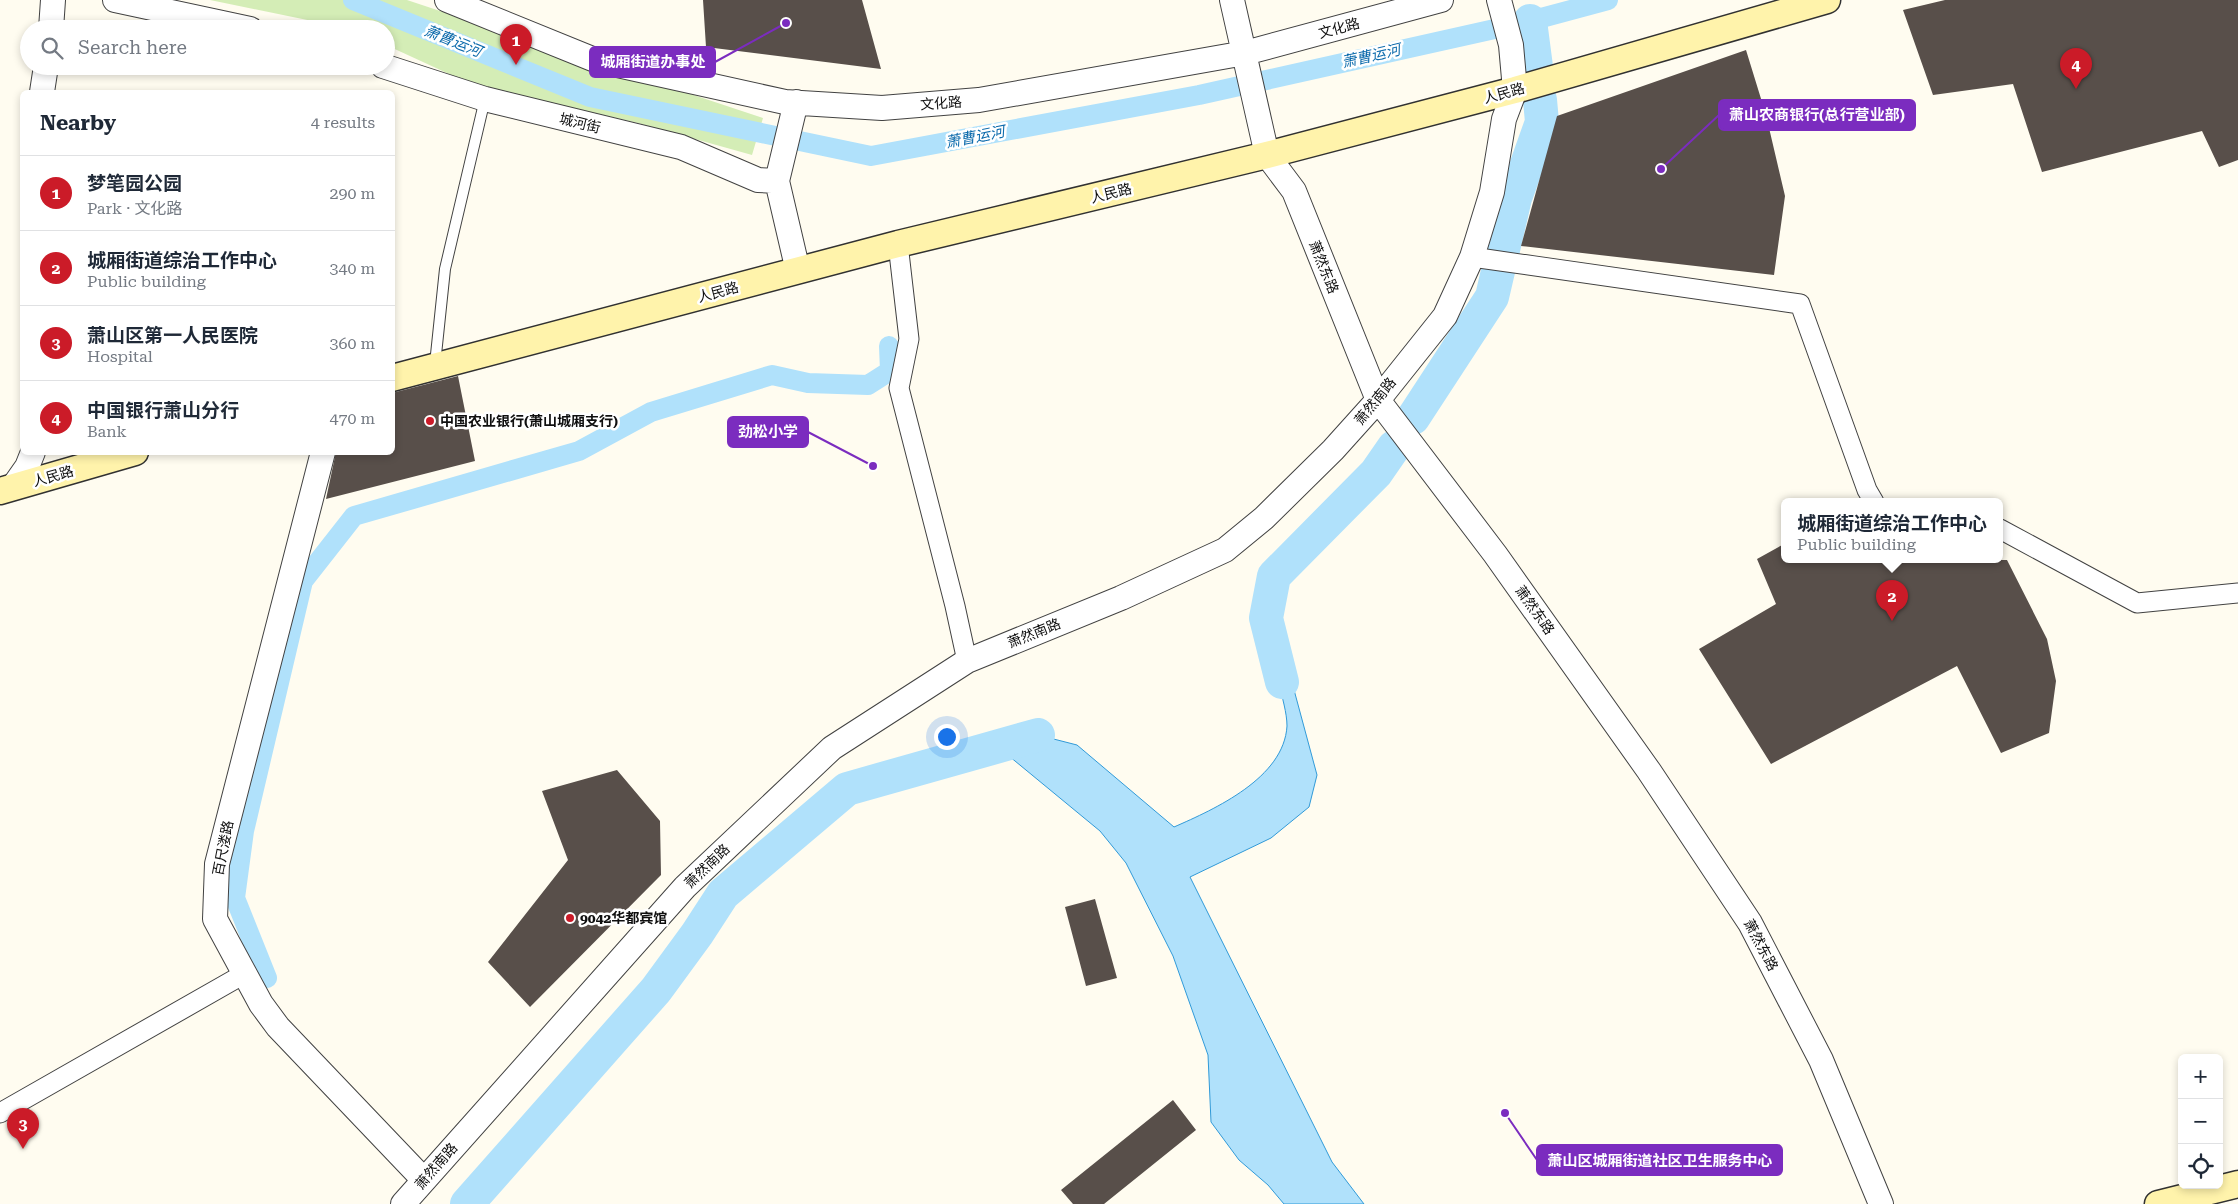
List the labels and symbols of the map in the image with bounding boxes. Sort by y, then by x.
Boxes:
street label: 文化路 [1317,15,1361,41]
water label: 萧曹运河 [422,21,487,62]
pin: 1 [500,24,532,65]
water label: 萧曹运河 [1340,40,1405,72]
callout: 城厢街道办事处 [590,47,715,77]
pin: 4 [2060,48,2092,89]
text: 城厢街道办事处 [600,53,706,71]
street label: 人民路 [1482,80,1526,106]
street label: 文化路 [919,94,963,112]
callout: 萧山农商银行(总行营业部) [1719,100,1915,130]
text: 萧山农商银行(总行营业部) [1729,106,1905,124]
street label: 城河街 [558,110,602,136]
water label: 萧曹运河 [944,122,1009,152]
street label: 人民路 [1089,180,1133,206]
street label: 萧然东路 [1306,238,1342,296]
street label: 人民路 [696,279,740,305]
street label: 萧然南路 [1351,374,1399,428]
place label: 中国农业银行(萧山城厢支行) [440,413,618,429]
marker: 中国农业银行(萧山城厢支行) [424,415,436,427]
callout: 劲松小学 [728,417,808,447]
text: 劲松小学 [738,423,798,441]
street label: 人民路 [31,463,75,489]
pin: 2 [1876,580,1908,621]
street label: 萧然东路 [1512,582,1558,638]
street label: 萧然南路 [1005,615,1063,651]
your location [934,724,960,750]
street label: 百尺溇路 [210,819,236,877]
street label: 萧然南路 [681,841,733,891]
place label: 9042华都宾馆 [580,910,667,926]
marker: 9042华都宾馆 [564,912,576,924]
street label: 萧然东路 [1741,917,1781,973]
pin: 3 [7,1108,39,1149]
street label: 萧然南路 [412,1140,460,1192]
callout: 萧山区城厢街道社区卫生服务中心 [1537,1145,1782,1175]
text: 萧山区城厢街道社区卫生服务中心 [1547,1152,1773,1170]

